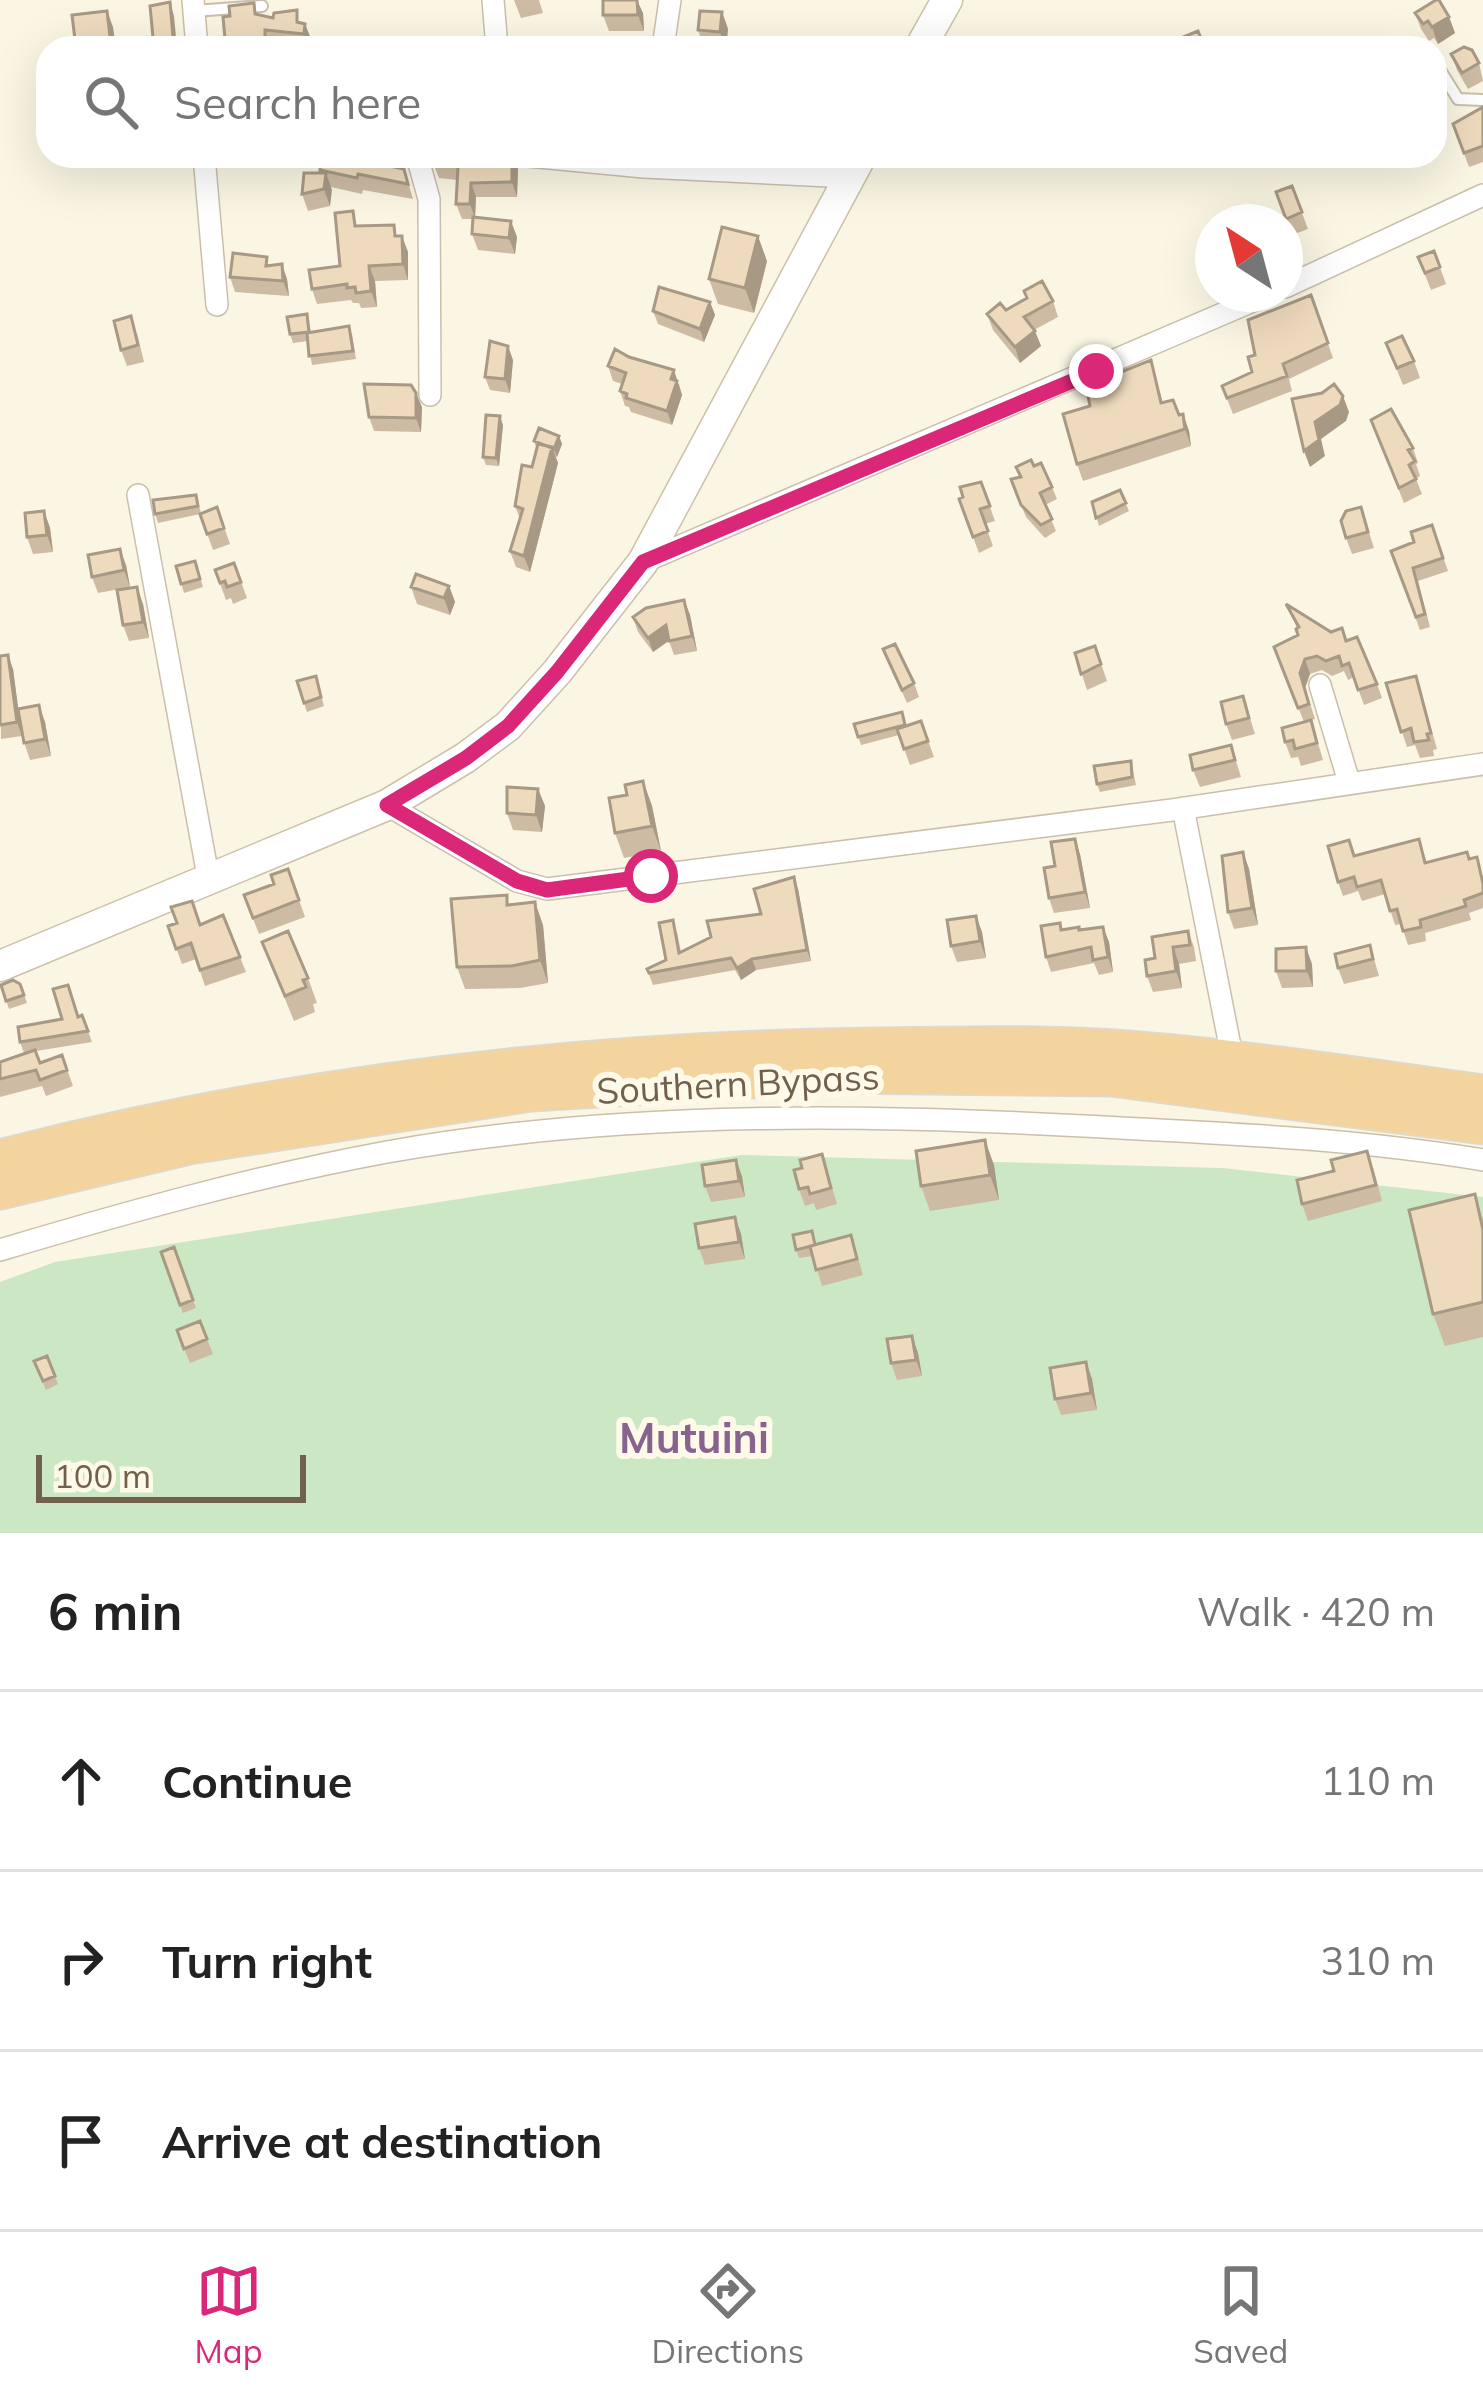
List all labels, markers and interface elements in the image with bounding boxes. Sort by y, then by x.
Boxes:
search box [36,36,1447,168]
icon: search [78,69,144,135]
text: Search here [174,74,421,130]
north arrow [1195,204,1303,312]
route end [1069,344,1123,398]
route start [624,849,678,903]
street label: Southern Bypass [595,1053,881,1113]
district label: Mutuini [619,1411,769,1464]
scale bar [36,1449,306,1502]
text: 100 m [54,1455,151,1496]
text: 6 min [48,1579,183,1643]
text: Walk · 420 m [1197,1587,1435,1636]
icon: ahead [48,1748,114,1814]
text: Continue [162,1753,352,1809]
text: 110 m [1320,1756,1435,1805]
icon: right [48,1928,114,1994]
text: Turn right [162,1933,372,1989]
text: 310 m [1320,1936,1435,1985]
icon: arrive [48,2108,114,2174]
text: Arrive at destination [162,2113,602,2169]
tab: Map [195,2258,262,2371]
tab: Directions [652,2258,804,2371]
tab: Saved [1193,2258,1288,2371]

